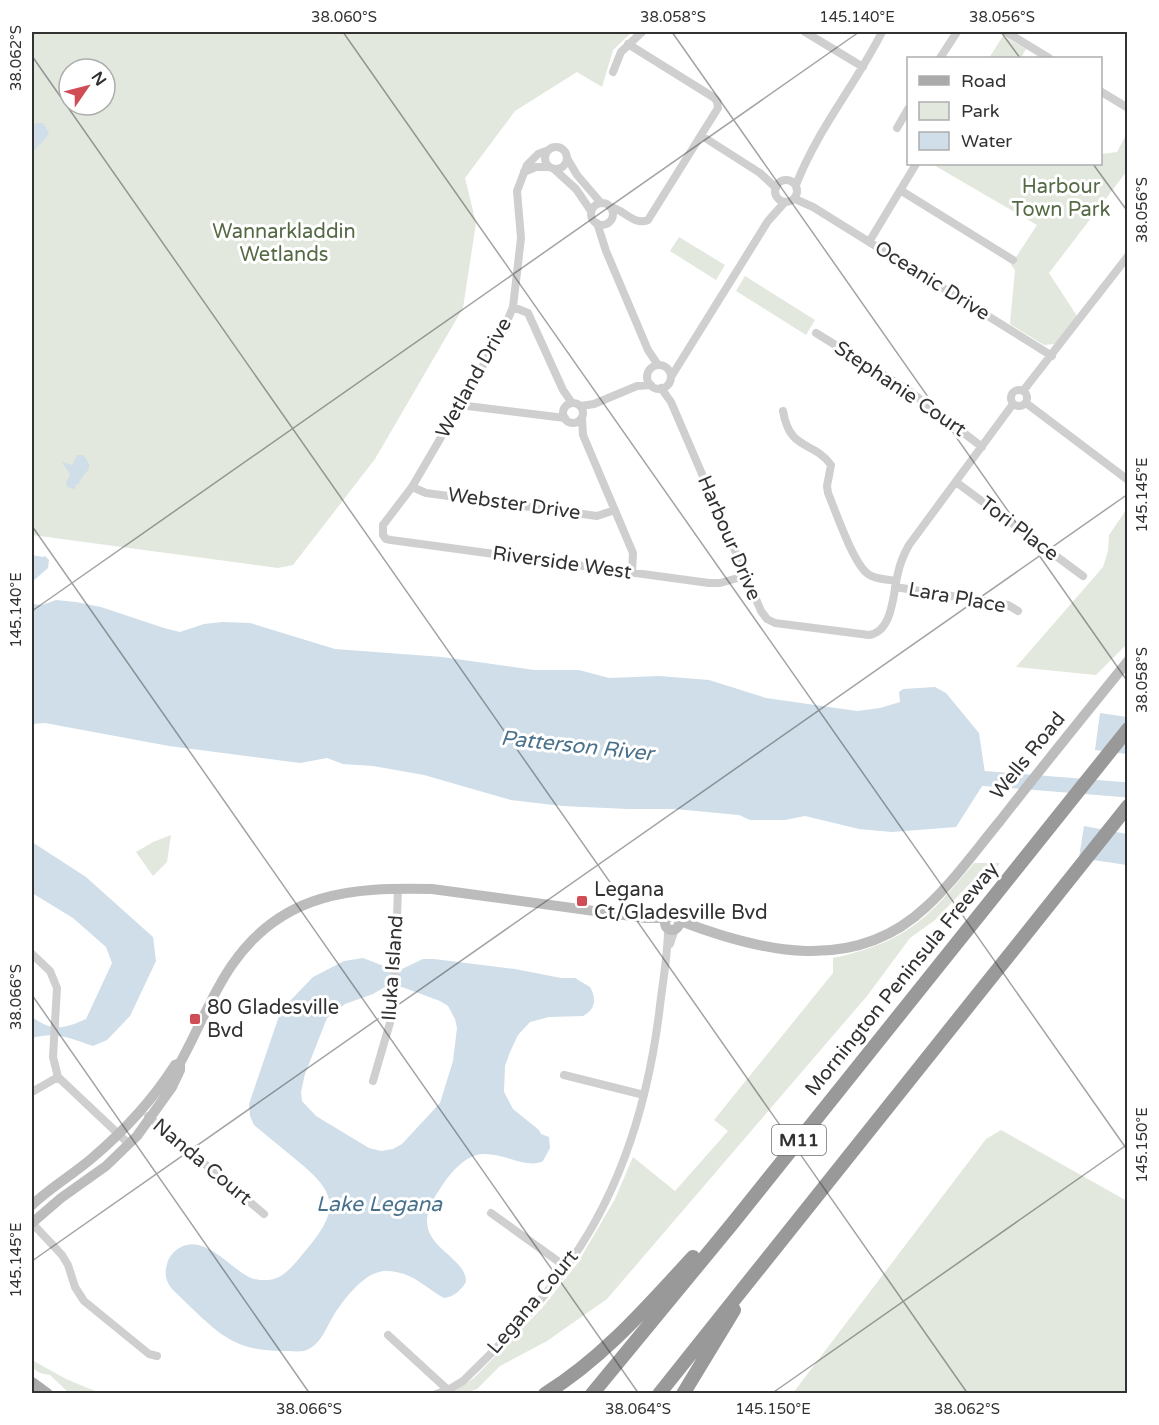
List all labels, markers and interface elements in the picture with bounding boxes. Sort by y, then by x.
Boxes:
text: 38.060°S [311,8,377,26]
text: 38.058°S [640,8,706,26]
text: 145.140°E [819,8,895,26]
text: 38.056°S [969,8,1035,26]
text: 38.062°S [7,25,25,91]
north arrow [57,57,117,117]
legend [907,57,1102,165]
text: N [87,68,110,90]
text: Road [961,70,1006,92]
text: Park [961,100,1000,122]
text: Water [961,130,1012,152]
park label: Harbour Town Park [1012,175,1111,222]
text: 38.056°S [1133,177,1151,243]
park label: Wannarkladdin Wetlands [212,220,356,267]
street label: Oceanic Drive [870,236,994,326]
street label: Wetland Drive [431,314,517,442]
street label: Stephanie Court [830,336,971,442]
text: 145.145°E [1133,457,1151,533]
street label: Harbour Drive [692,472,766,604]
street label: Webster Drive [446,483,582,525]
street label: Tori Place [975,492,1063,566]
street label: Riverside West [491,541,633,585]
text: 145.140°E [7,572,25,648]
street label: Lara Place [907,578,1007,618]
text: 38.058°S [1133,647,1151,713]
street label: Wells Road [985,707,1071,805]
water label: Patterson River [500,726,657,767]
street label: Mornington Peninsula Freeway [800,857,1004,1101]
place label: Legana Ct/Gladesville Bvd [594,878,768,925]
marker: Legana Ct/Gladesville Bvd [575,894,589,908]
street label: Iluka Island [377,914,409,1022]
text: 38.066°S [7,964,25,1030]
place label: 80 Gladesville Bvd [207,996,339,1043]
marker: 80 Gladesville Bvd [188,1012,202,1026]
text: 145.150°E [1133,1107,1151,1183]
street label: Nanda Court [148,1114,257,1211]
road number: M11 [772,1125,826,1155]
water label: Lake Legana [316,1192,443,1217]
text: 145.145°E [7,1222,25,1298]
street label: Legana Court [482,1245,584,1359]
text: 38.066°S [276,1400,342,1418]
text: 38.064°S [605,1400,671,1418]
text: 145.150°E [735,1400,811,1418]
text: 38.062°S [934,1400,1000,1418]

